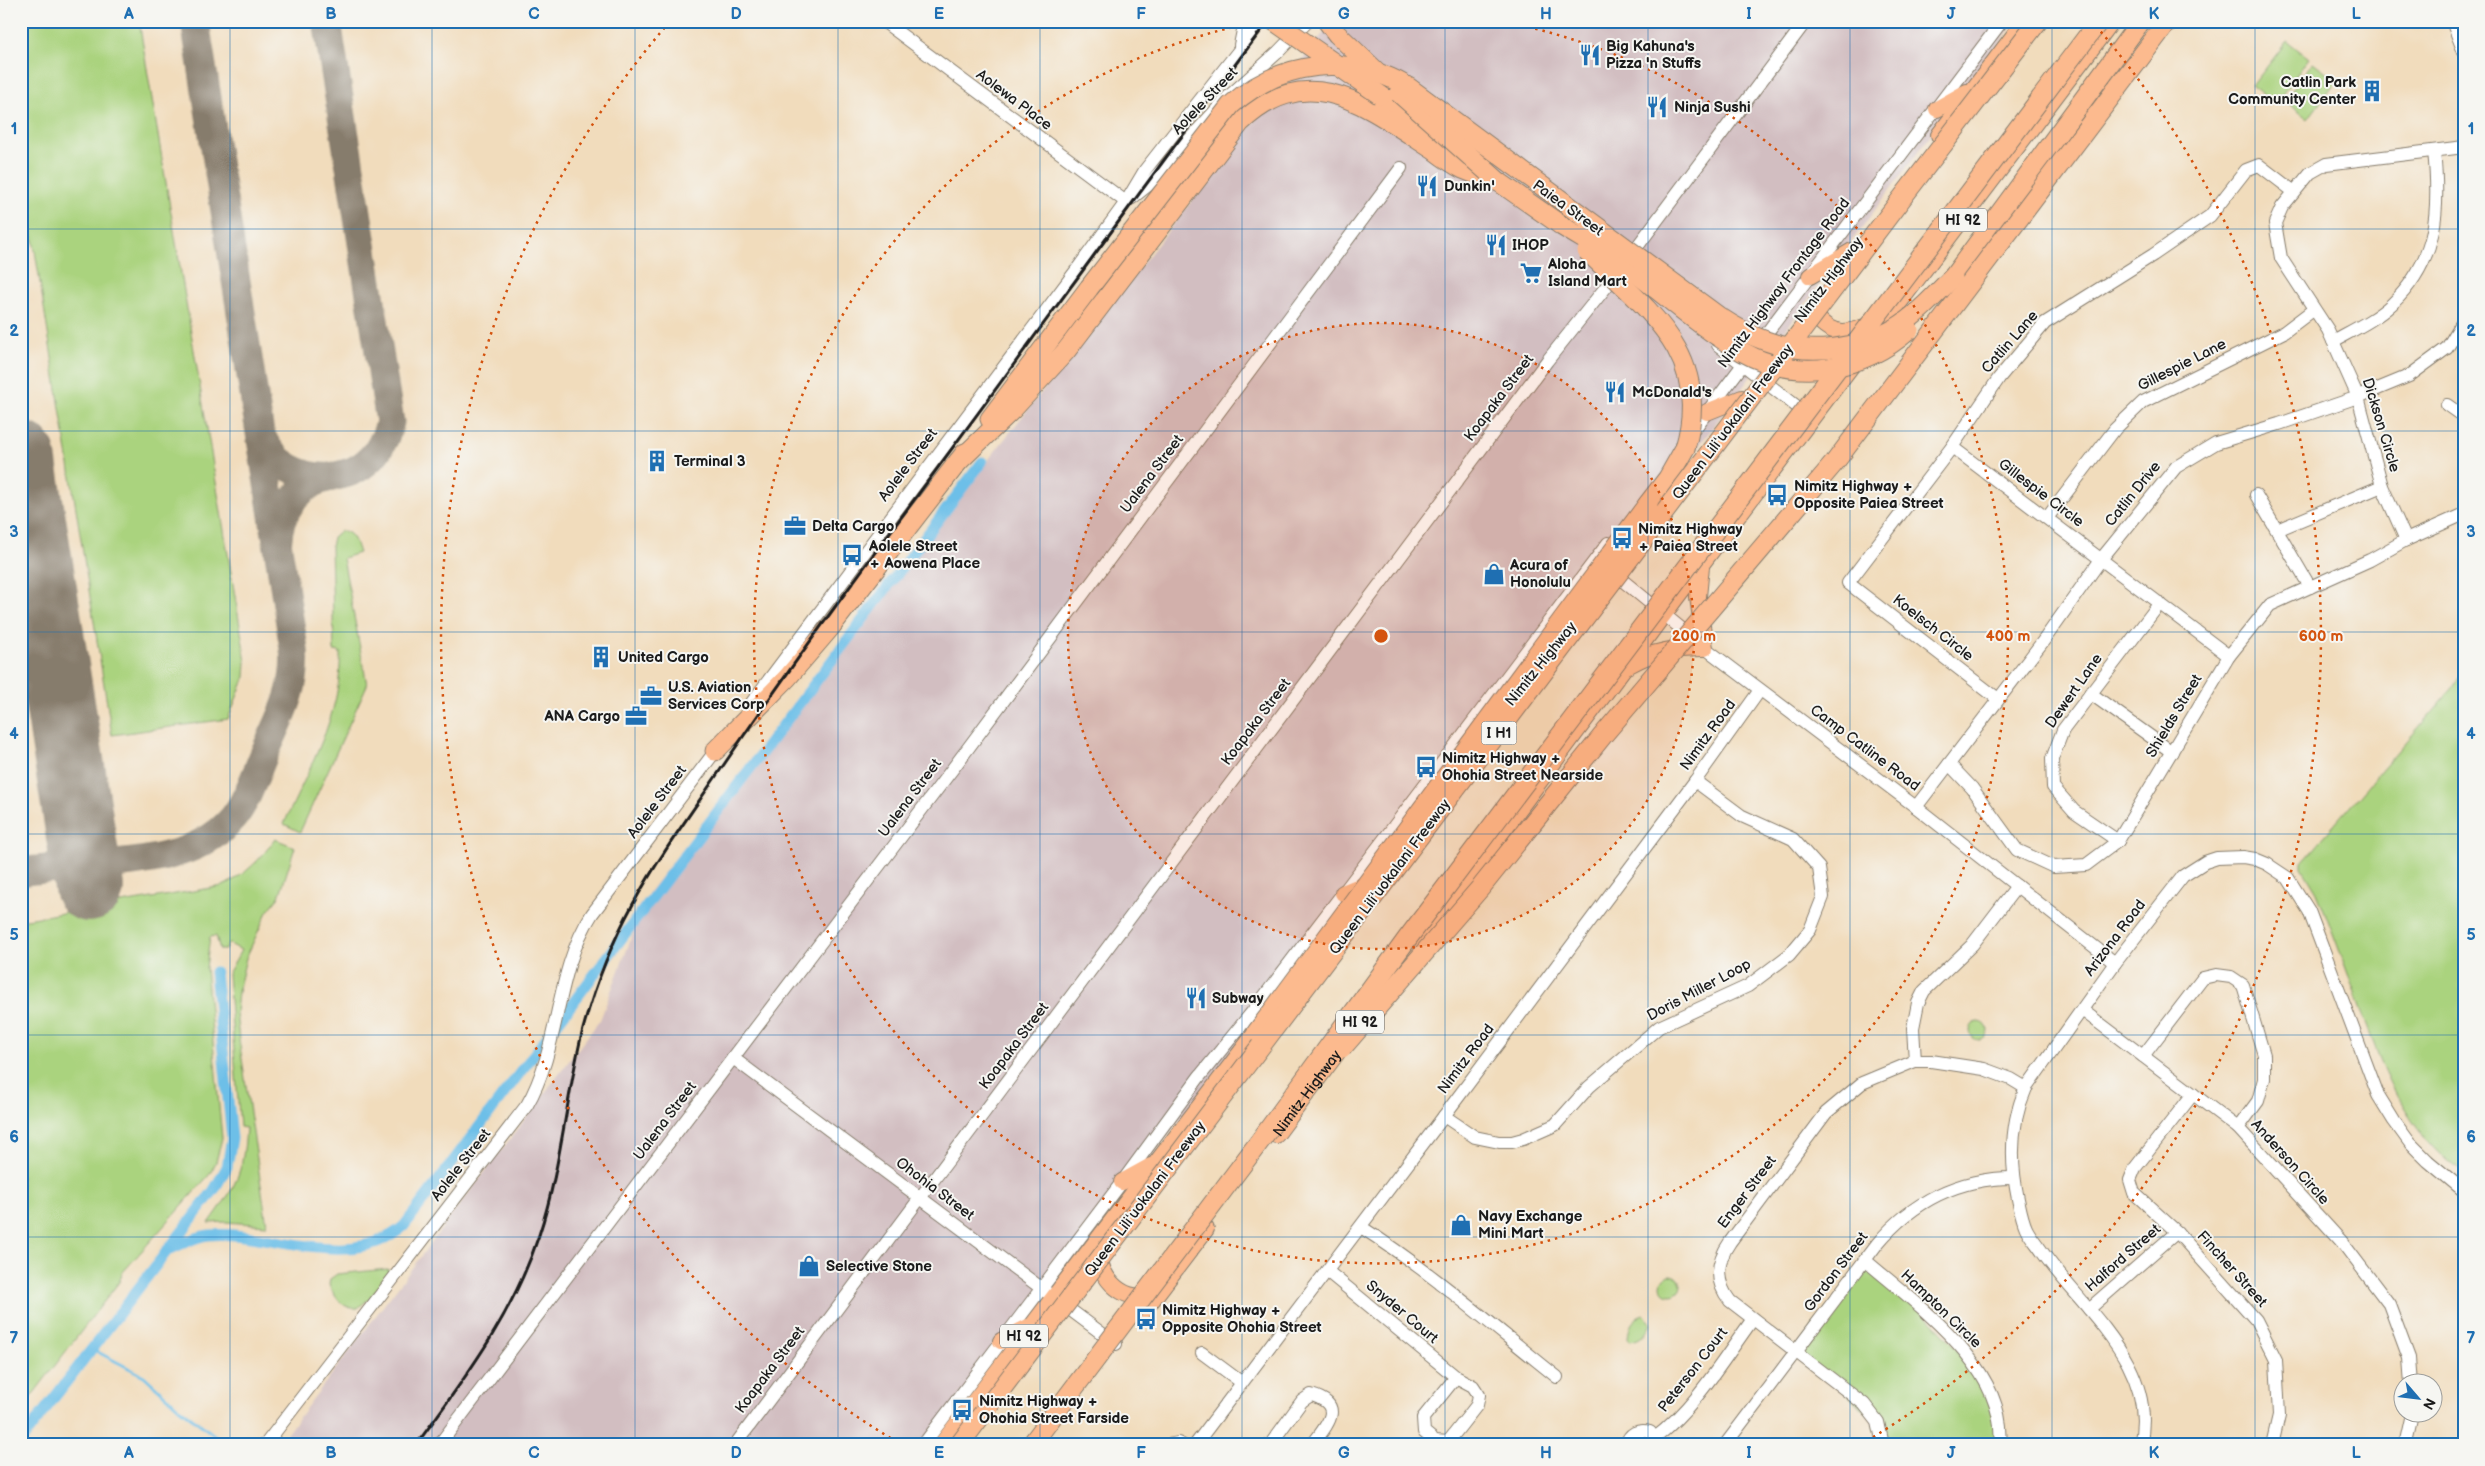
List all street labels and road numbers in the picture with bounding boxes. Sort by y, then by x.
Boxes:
street label: Aolele Street [1168,63,1242,139]
street label: Aolewa Place [972,65,1056,135]
street label: Paiea Street [1529,176,1608,240]
street label: Nimitz Highway Frontage Road [1714,194,1854,372]
road number: HI 92 [1939,208,1987,232]
street label: Nimitz Highway [1790,233,1868,327]
street label: Catlin Lane [1978,307,2043,377]
street label: Gillespie Lane [2135,335,2230,395]
street label: Queen Liliʻuokalani Freeway [1668,340,1798,504]
street label: Koapaka Street [1460,350,1538,445]
street label: Dickson Circle [2358,376,2404,475]
street label: Aolele Street [874,424,942,505]
street label: Ualena Street [1116,431,1188,517]
street label: Gillespie Circle [1994,455,2088,531]
street label: Catlin Drive [2101,457,2165,530]
street label: Koelsch Circle [1889,591,1977,666]
street label: Nimitz Highway [1501,618,1581,710]
street label: Dewert Lane [2041,650,2107,732]
street label: Shields Street [2142,670,2207,761]
street label: Koapaka Street [1217,674,1295,769]
street label: Nimitz Road [1676,696,1740,774]
street label: Camp Catline Road [1806,701,1924,795]
road number: I H1 [1482,721,1516,744]
street label: Ualena Street [874,755,946,841]
street label: Aolele Street [623,761,691,842]
street label: Queen Liliʻuokalani Freeway [1325,795,1455,959]
street label: Arizona Road [2080,896,2150,980]
street label: Doris Miller Loop [1644,954,1754,1025]
street label: Koapaka Street [975,998,1053,1093]
road number: HI 92 [1336,1010,1384,1034]
street label: Nimitz Road [1433,1020,1499,1098]
street label: Nimitz Highway [1269,1046,1345,1140]
street label: Ualena Street [629,1078,701,1164]
street label: Anderson Circle [2247,1115,2333,1209]
street label: Queen Liliʻuokalani Freeway [1080,1117,1210,1281]
street label: Aolele Street [427,1125,495,1205]
street label: Enger Street [1713,1152,1781,1232]
street label: Ohohia Street [892,1153,978,1225]
street label: Halford Street [2081,1220,2165,1296]
street label: Fincher Street [2193,1227,2272,1311]
street label: Gordon Street [1800,1228,1873,1316]
street label: Hampton Circle [1897,1266,1985,1352]
street label: Snyder Court [1362,1276,1442,1348]
street label: Koapaka Street [731,1322,809,1417]
road number: HI 92 [1000,1324,1048,1348]
street label: Peterson Court [1654,1324,1732,1416]

